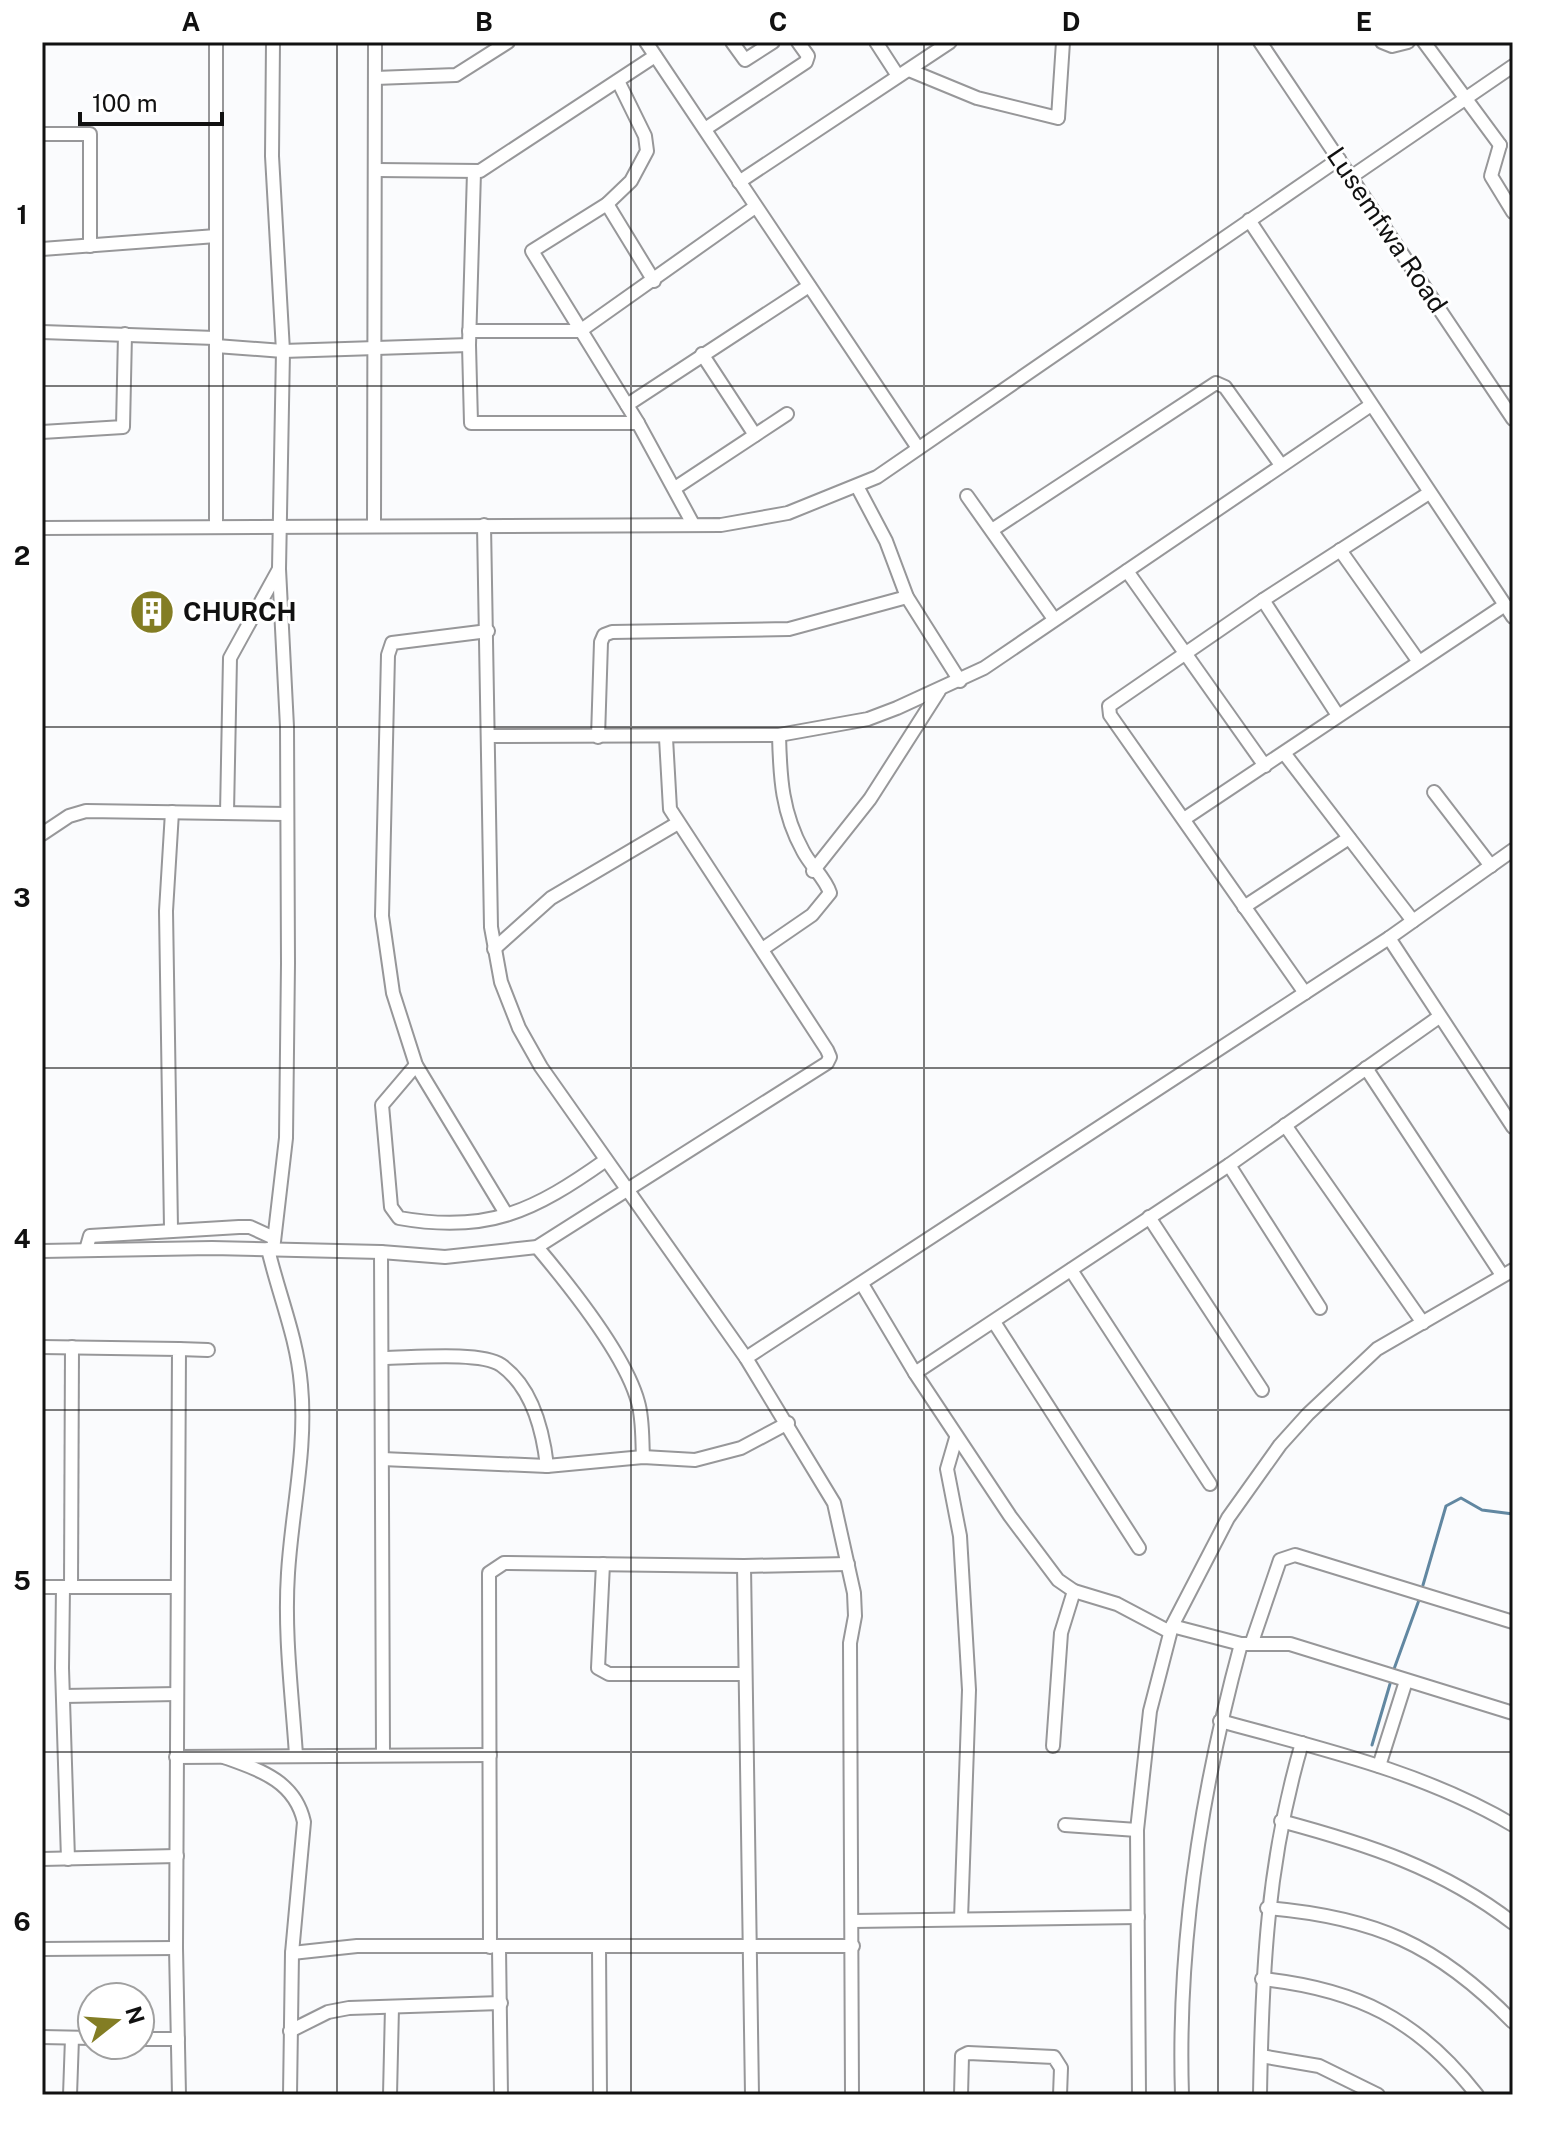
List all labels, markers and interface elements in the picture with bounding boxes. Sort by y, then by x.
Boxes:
text: A [182,6,201,37]
text: B [475,6,493,37]
text: C [769,6,787,37]
text: D [1062,6,1080,37]
text: E [1356,6,1372,37]
scale bar [80,76,222,126]
text: 100 m [92,89,158,117]
street label: Lusemfwa Road [1321,141,1454,318]
text: 1 [16,199,28,230]
text: 2 [14,540,30,571]
building icon: CHURCH [128,588,176,636]
place label: CHURCH [183,596,297,627]
text: 3 [13,882,31,913]
text: 4 [13,1223,31,1254]
text: 5 [13,1565,31,1596]
text: 6 [13,1906,31,1937]
north arrow [76,1981,156,2061]
text: N [120,2003,150,2027]

